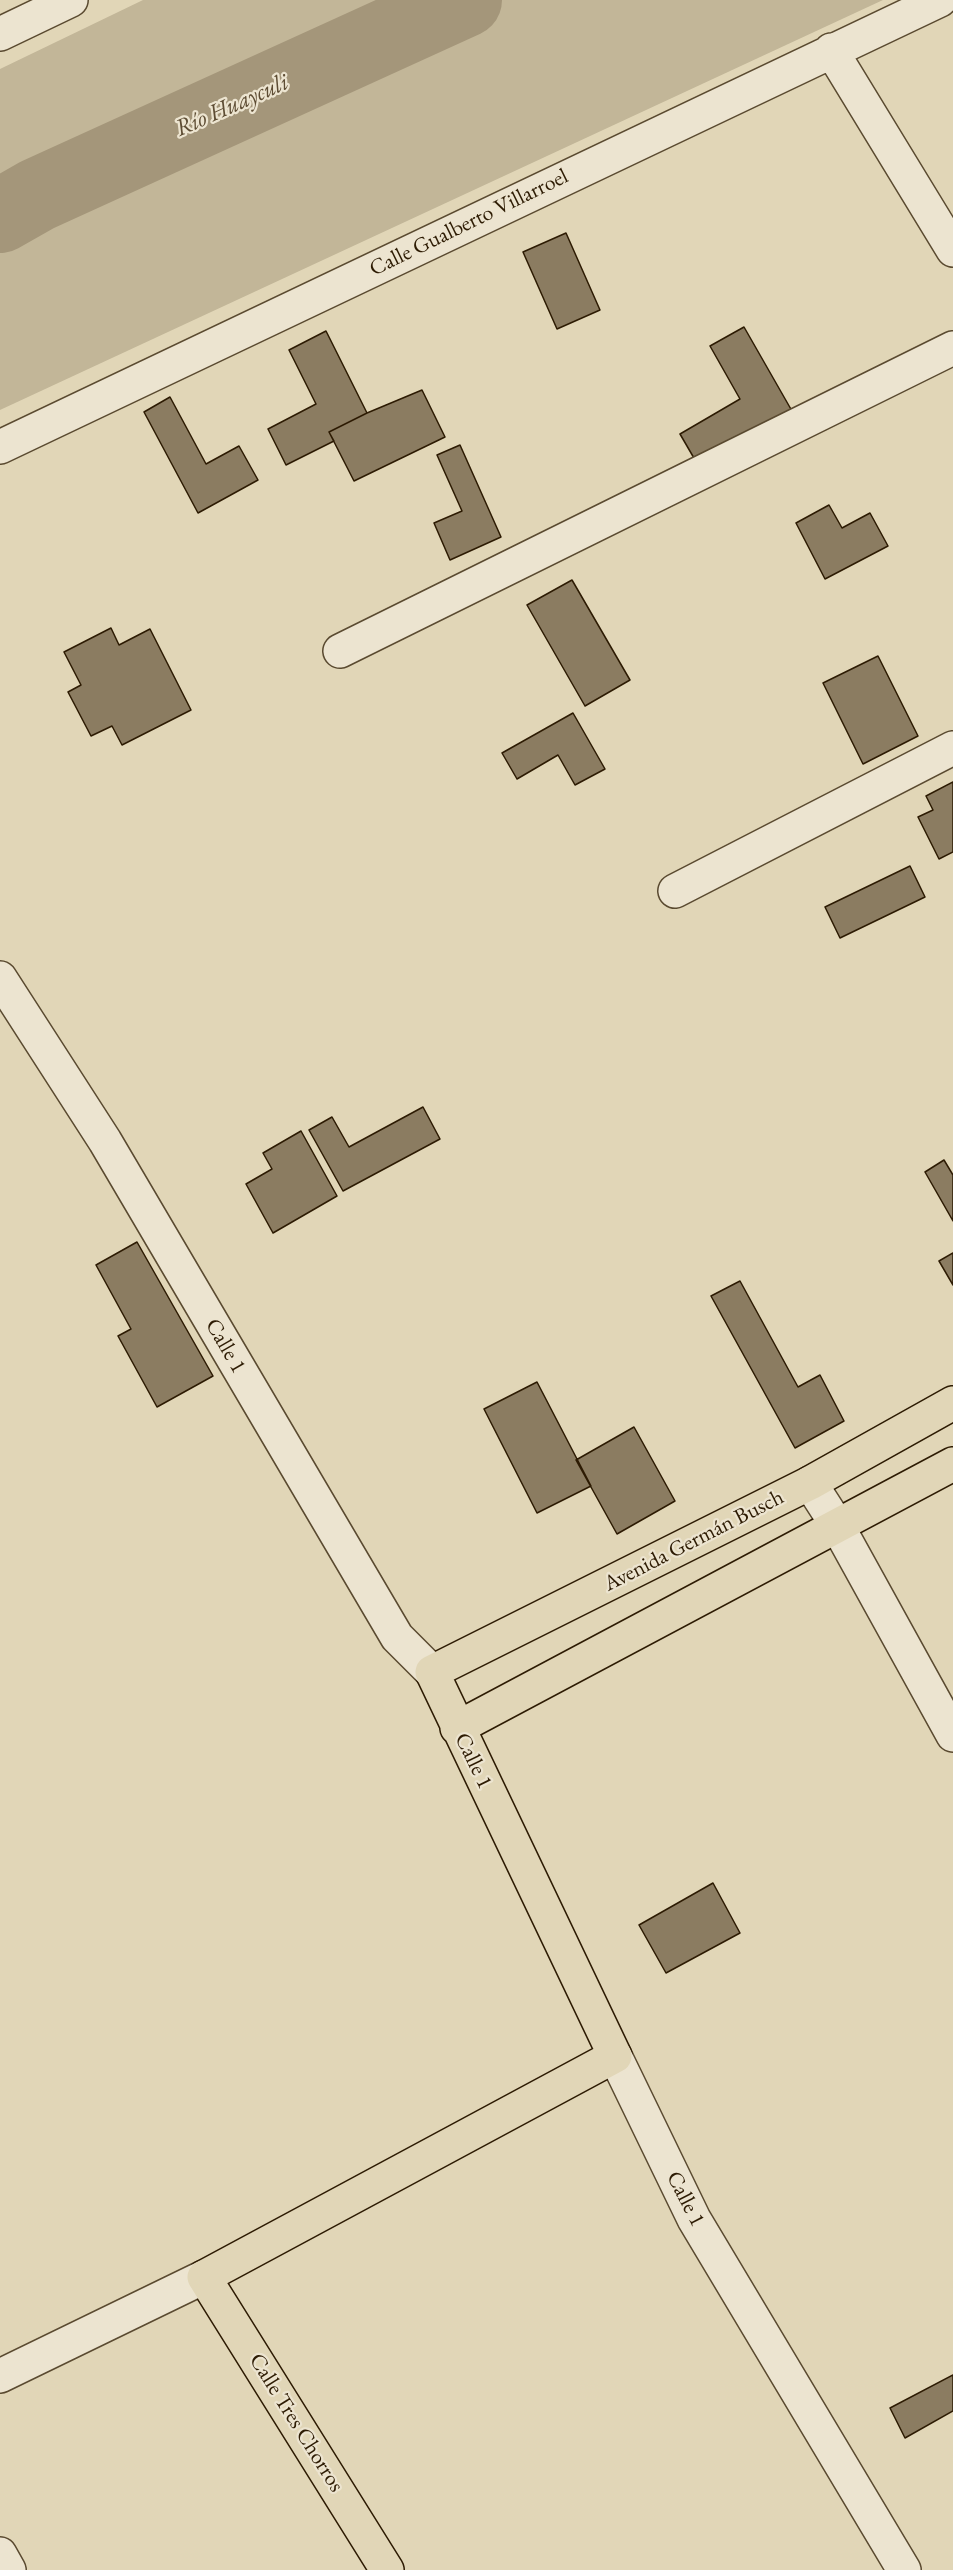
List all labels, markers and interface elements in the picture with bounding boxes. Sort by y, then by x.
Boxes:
water label: Río Huayculi [171,68,293,144]
street label: Calle Gualberto Villarroel [365,163,573,283]
street label: Calle 1 [199,1314,251,1378]
street label: Avenida Germán Busch [600,1484,788,1598]
street label: Calle 1 [448,1729,498,1793]
street label: Calle 1 [660,2167,710,2231]
street label: Calle Tres Chorros [243,2349,349,2497]

